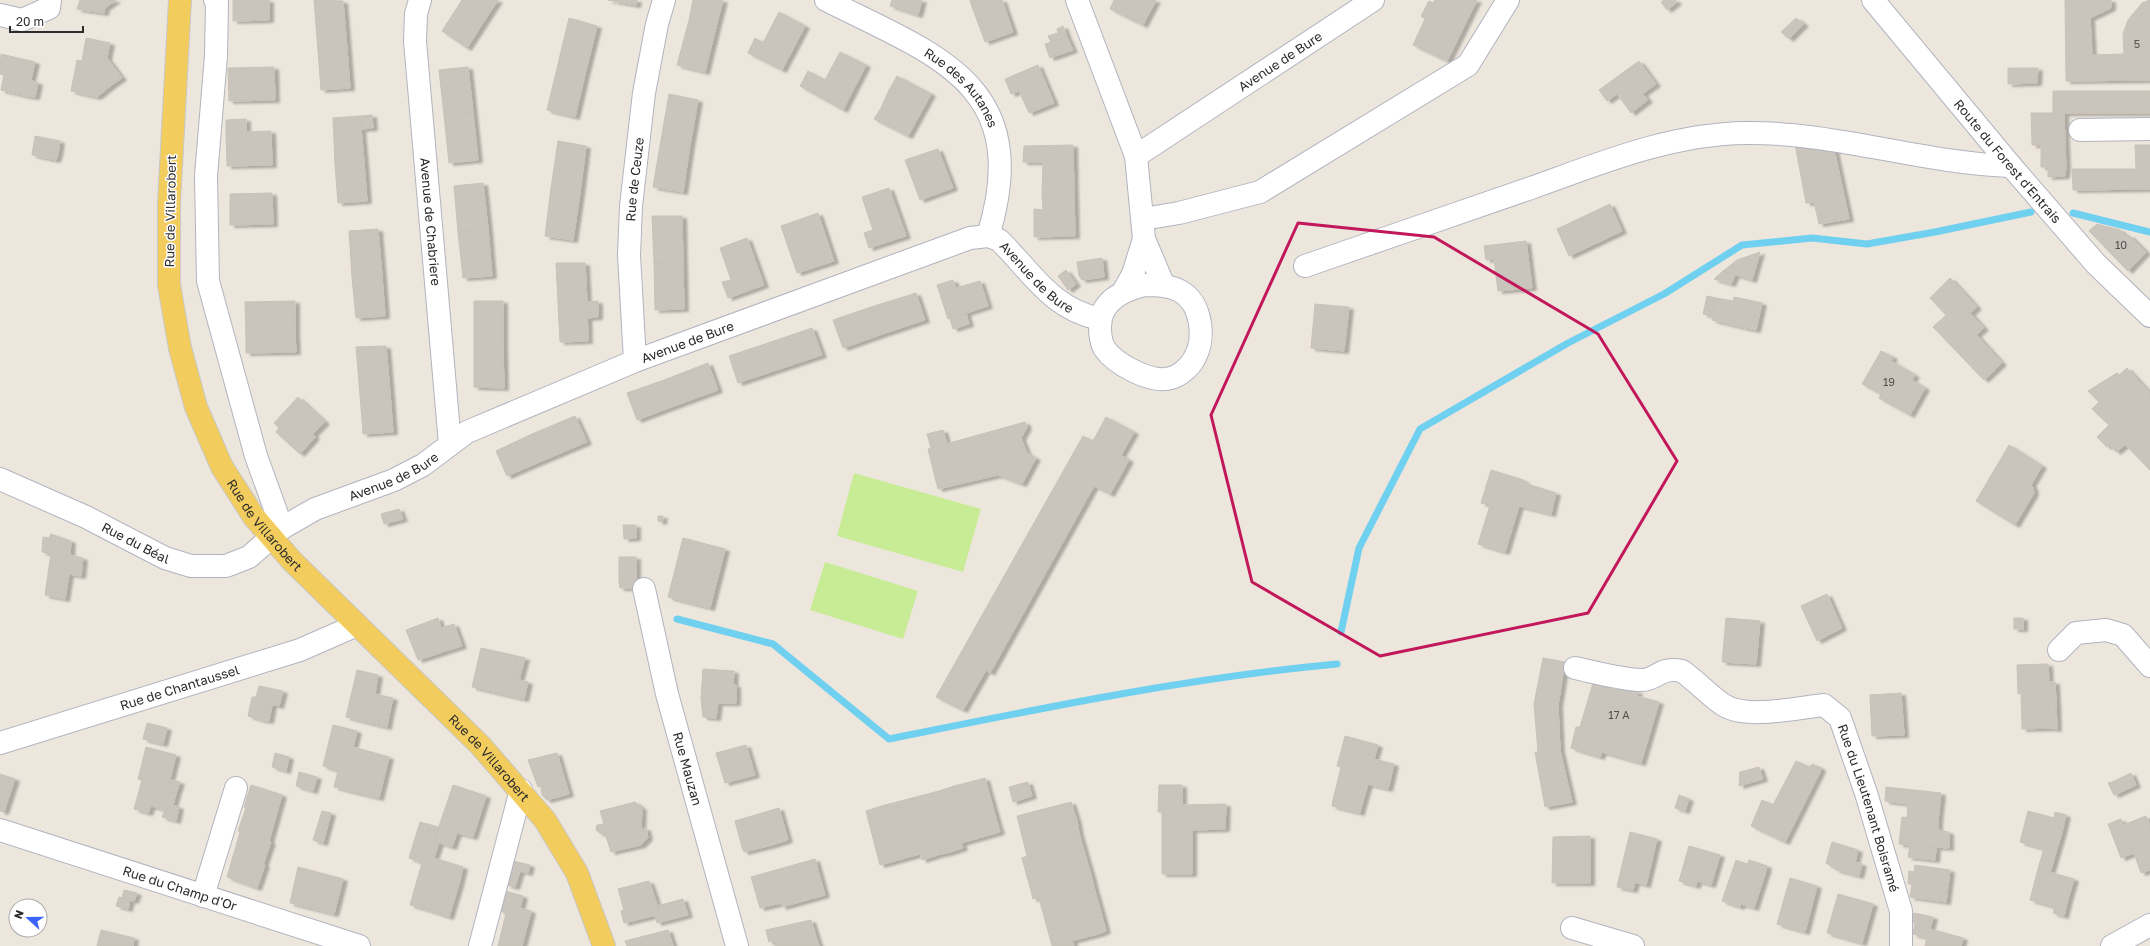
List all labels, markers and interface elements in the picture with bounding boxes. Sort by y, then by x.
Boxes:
scale bar [10,8,83,34]
text: 20 m [16,14,44,29]
street label: Avenue de Bure [1235,28,1325,95]
house number: 5 [2134,37,2140,50]
street label: Rue des Autanes [921,44,1001,130]
street label: Route du Forest d'Entrais [1951,96,2065,226]
street label: Rue de Ceuze [622,136,647,222]
street label: Rue de Villarobert [161,155,179,267]
street label: Avenue de Chabriere [417,157,444,287]
street label: Avenue de Bure [997,238,1077,316]
house number: 10 [2115,238,2127,251]
street label: Avenue de Bure [639,318,736,366]
house number: 19 [1883,375,1895,388]
street label: Avenue de Bure [347,449,441,504]
street label: Rue de Villarobert [224,476,306,575]
street label: Rue du Béal [99,519,171,567]
street label: Rue de Chantaussel [118,661,241,713]
house number: 17 A [1608,708,1630,721]
street label: Rue de Villarobert [445,711,533,805]
street label: Rue du Lieutenant Boisramé [1835,722,1903,894]
street label: Rue Mauzan [670,730,706,807]
street label: Rue du Champ d'Or [121,862,239,914]
north arrow [8,898,48,938]
text: N [11,908,26,920]

